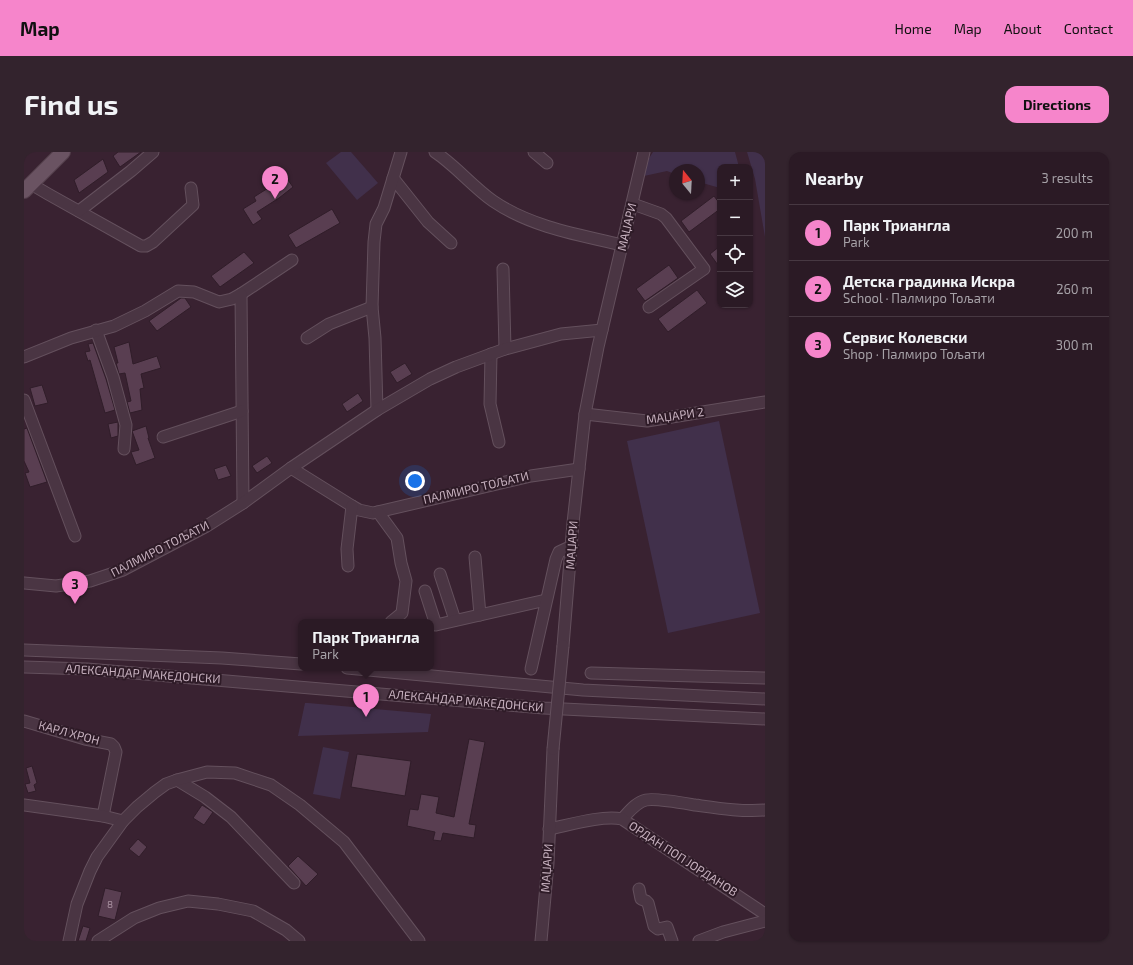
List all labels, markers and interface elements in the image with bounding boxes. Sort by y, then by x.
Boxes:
text: Map [20,17,60,40]
text: Home [895,20,932,37]
text: Map [954,20,982,37]
text: About [1004,20,1042,37]
text: Contact [1064,20,1113,37]
button: Directions [1005,86,1109,123]
text: Find us [24,87,118,121]
north arrow [669,164,705,200]
map controls [717,164,753,308]
button: + [717,164,753,200]
pin: 2 [262,166,288,199]
text: Nearby [805,168,863,188]
text: 3 results [1042,170,1093,186]
button: − [717,200,753,236]
street label: МАЏАРИ [614,201,638,252]
text: Парк Триангла [843,216,950,234]
text: 1 [815,225,821,241]
text: 200 m [1056,225,1093,241]
text: Park [843,234,870,250]
button: locate [717,236,753,272]
button: layers [717,272,753,308]
text: Детска градинка Искра [843,272,1015,290]
text: 2 [814,281,822,297]
text: 260 m [1056,281,1093,297]
text: School · Палмиро Тољати [843,290,995,306]
text: Сервис Колевски [843,328,967,346]
text: 3 [814,337,822,353]
text: 300 m [1056,337,1093,353]
text: Shop · Палмиро Тољати [843,346,985,362]
street label: МАЏАРИ 2 [645,404,705,426]
street label: ПАЛМИРО ТОЉАТИ [421,468,530,506]
your location [405,471,425,491]
street label: ПАЛМИРО ТОЉАТИ [108,517,211,579]
street label: МАЏАРИ [562,520,580,570]
pin: 3 [62,571,88,604]
popup [298,619,434,671]
text: Парк Триангла [312,628,420,646]
text: Park [312,646,339,662]
street label: АЛЕКСАНДАР МАКЕДОНСКИ [65,661,221,685]
pin: 1 [353,684,379,717]
street label: АЛЕКСАНДАР МАКЕДОНСКИ [388,686,544,714]
street label: КАРЛ ХРОН [37,717,101,747]
street label: ОРДАН ПОП ЈОРДАНОВ [627,818,741,899]
street label: МАЏАРИ [537,843,555,893]
house number: 8 [107,898,113,910]

